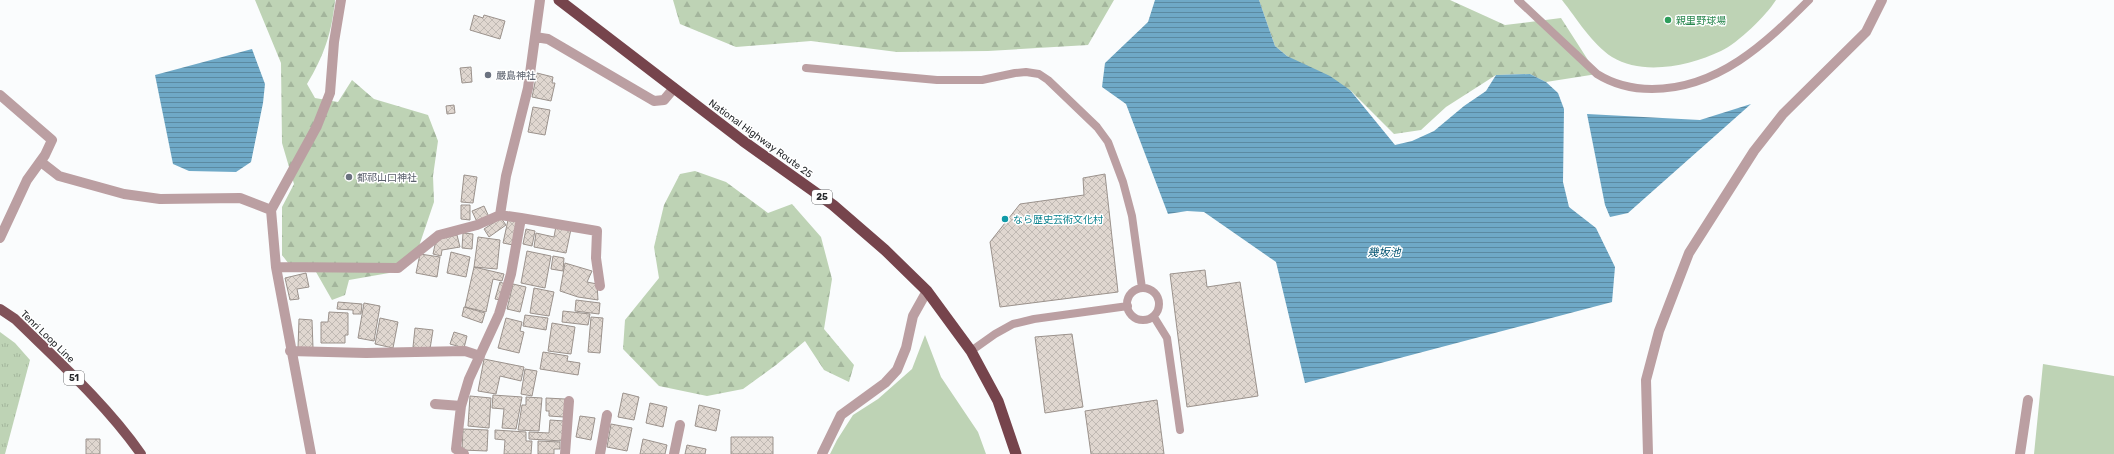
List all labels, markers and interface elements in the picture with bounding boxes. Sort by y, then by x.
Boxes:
marker: 親里野球場 [1663,15,1673,25]
place label: 親里野球場 [1676,15,1726,27]
marker: 嚴島神社 [483,70,493,80]
place label: 嚴島神社 [496,70,536,82]
street label: National Highway Route 25 [706,97,815,181]
marker: 都祁山口神社 [344,172,354,182]
place label: 都祁山口神社 [357,172,417,184]
road number: 25 [812,190,832,204]
marker: なら歴史芸術文化村 [1000,214,1010,224]
place label: なら歴史芸術文化村 [1013,214,1103,226]
water label: 幾坂池 [1368,246,1401,259]
street label: Tenri Loop Line [18,308,77,366]
road number: 51 [64,371,84,385]

